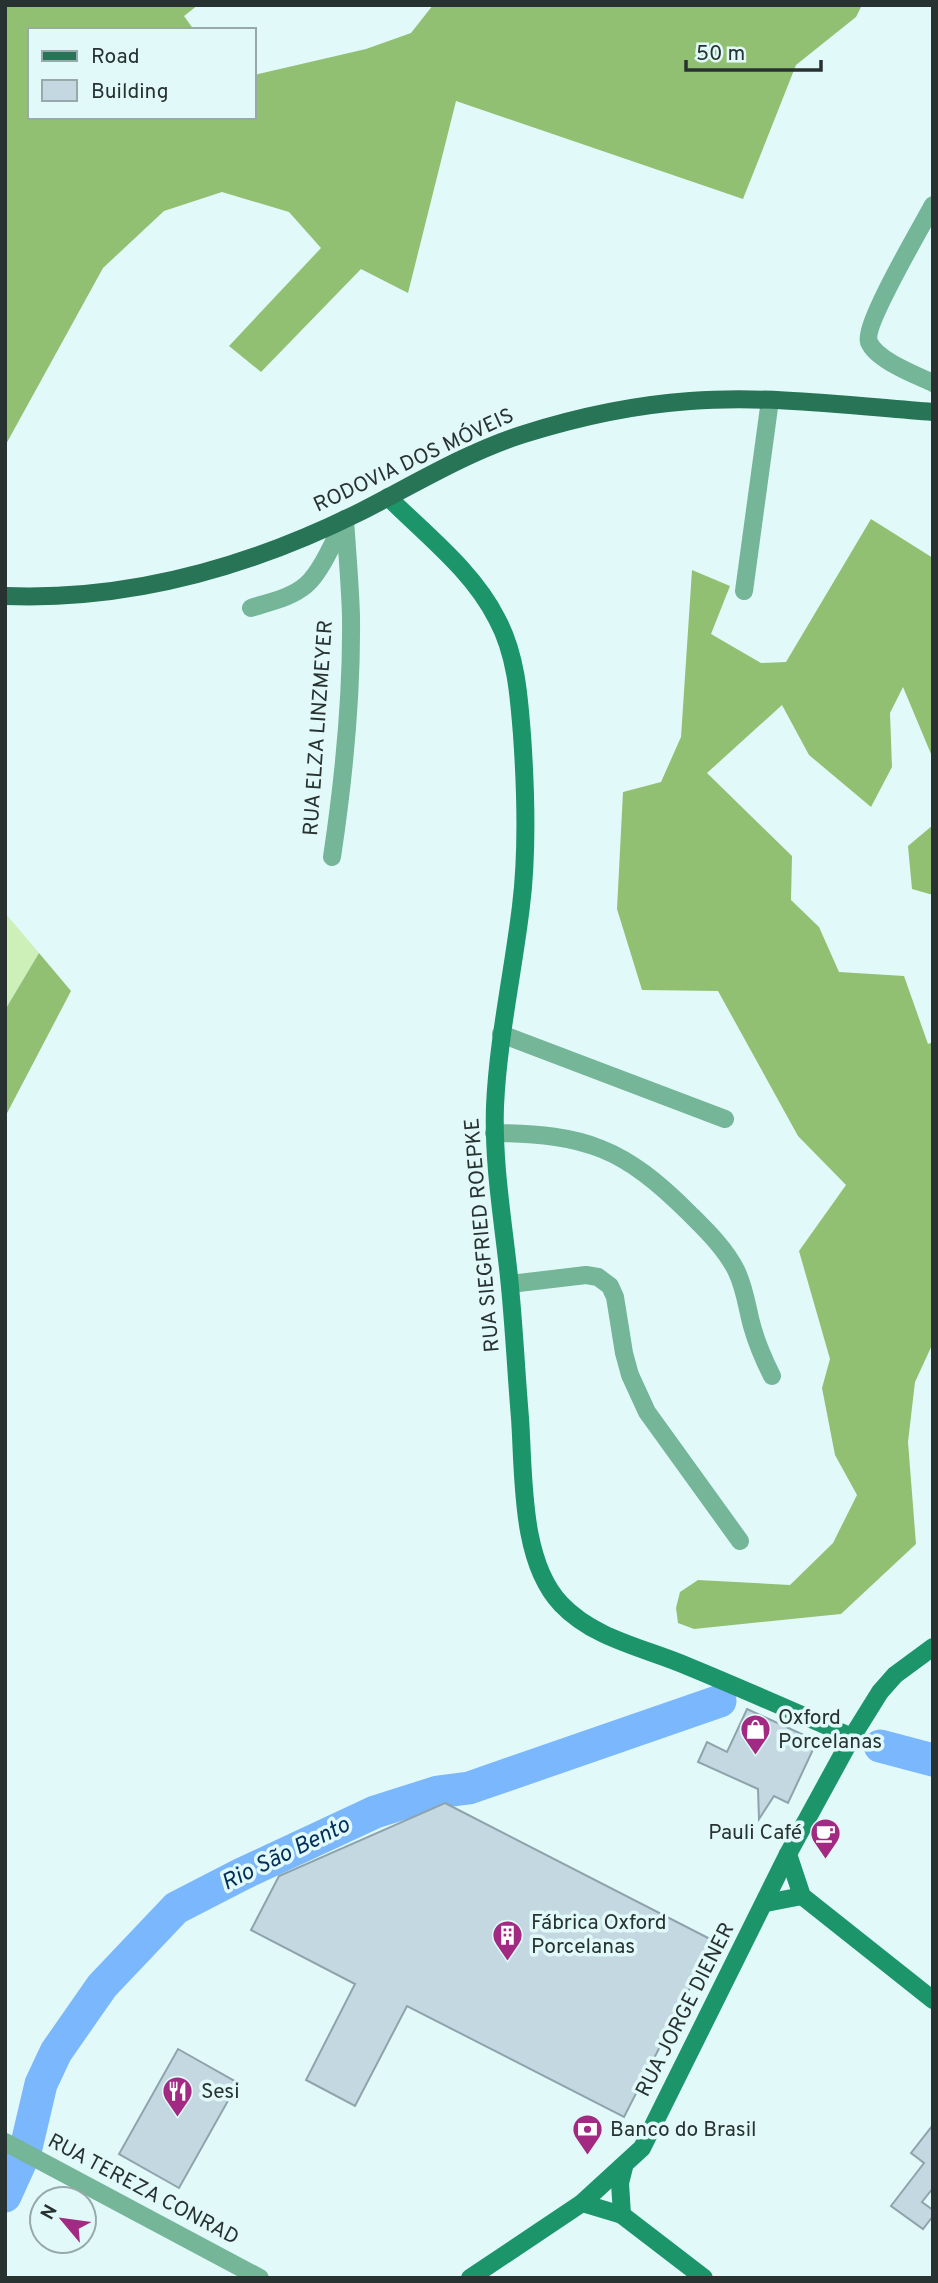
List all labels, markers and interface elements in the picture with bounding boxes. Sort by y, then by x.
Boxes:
legend [28,28,256,119]
scale bar [686,28,821,72]
text: 50 m [696,41,745,68]
text: Road [91,44,140,71]
text: Building [91,79,169,106]
street label: RODOVIA DOS MÓVEIS [309,402,518,519]
street label: RUA ELZA LINZMEYER [298,619,340,837]
street label: RUA SIEGFRIED ROEPKE [459,1117,507,1353]
place label: Oxford Porcelanas [778,1705,882,1756]
shop icon: Oxford Porcelanas [738,1713,772,1757]
water label: Rio São Bento [217,1811,356,1898]
cafe icon: Pauli Café [808,1816,842,1860]
place label: Pauli Café [708,1820,802,1847]
place label: Fábrica Oxford Porcelanas [531,1910,666,1961]
building icon: Fábrica Oxford Porcelanas [491,1918,525,1962]
street label: RUA JORGE DIENER [630,1918,742,2102]
restaurant icon: Sesi [161,2075,195,2119]
place label: Sesi [201,2079,239,2106]
bank icon: Banco do Brasil [570,2113,604,2157]
place label: Banco do Brasil [610,2117,756,2144]
street label: RUA TEREZA CONRAD [42,2128,244,2252]
north arrow [28,2185,98,2255]

